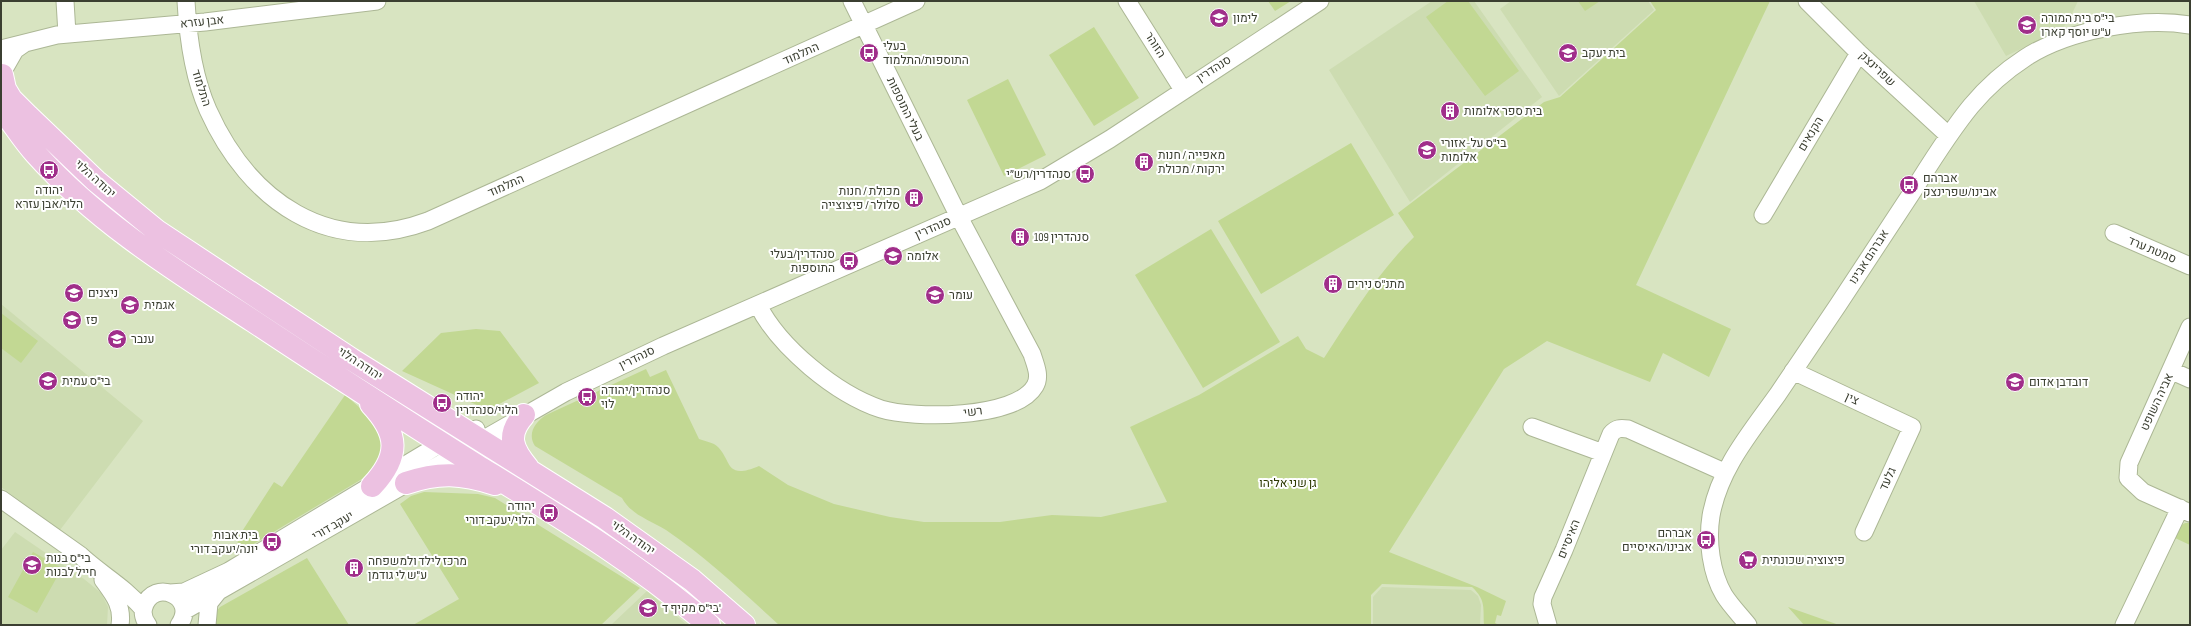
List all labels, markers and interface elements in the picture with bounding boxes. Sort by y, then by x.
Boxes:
school or university icon: לימון [1208,7,1230,29]
place label: לימון [1233,11,1257,26]
place label: בי"ס בית המורה ע"ש יוסף קארו [2041,11,2115,40]
street label: אבן עזרא [179,12,225,32]
school or university icon: בי"ס בית המורה ע"ש יוסף קארו [2016,14,2038,36]
street label: הזוהר [1141,29,1169,61]
street label: התלמוד [781,39,821,69]
place label: בעלי התוספות/התלמוד [883,39,969,68]
bus stop icon: בעלי התוספות/התלמוד [858,42,880,64]
school or university icon: בית יעקב [1557,42,1579,64]
place label: בית יעקב [1582,46,1626,61]
street label: שפרינצק [1855,48,1899,90]
street label: סנהדרין [1194,52,1234,86]
street label: התלמוד [188,68,214,108]
street label: בעלי התוספות [883,75,927,144]
building icon: בית ספר אלומות [1439,100,1461,122]
place label: בית ספר אלומות [1464,104,1543,119]
street label: הקנאים [1795,114,1827,154]
place label: בי"ס על-אזורי אלומות [1441,136,1507,165]
school or university icon: בי"ס על-אזורי אלומות [1416,139,1438,161]
place label: מאפייה / חנות ירקות / מכולת [1158,148,1225,177]
building icon: מאפייה / חנות ירקות / מכולת [1133,151,1155,173]
street label: יהודה הלוי [71,157,119,201]
bus stop icon: יהודה הלוי/אבן עזרא [38,159,60,181]
bus stop icon: סנהדרין/רש״י [1074,163,1096,185]
place label: סנהדרין/רש״י [1006,167,1071,182]
street label: התלמוד [486,171,526,201]
place label: אברהם אבינו/שפרינצק [1923,171,1997,200]
bus stop icon: אברהם אבינו/שפרינצק [1898,174,1920,196]
place label: יהודה הלוי/אבן עזרא [15,183,83,212]
place label: מכולת / חנות סלולר / פיצוצייה [821,184,900,213]
building icon: מכולת / חנות סלולר / פיצוצייה [903,187,925,209]
street label: סנהדרין [912,213,954,243]
building icon: סנהדרין 109 [1009,226,1031,248]
street label: אברהם אבינו [1846,227,1892,287]
place label: סנהדרין 109 [1034,230,1089,245]
street label: סמטת ערד [2126,233,2178,267]
school or university icon: אלומה [882,245,904,267]
place label: סנהדרין/בעלי התוספות [770,247,835,276]
place label: אלומה [907,249,939,264]
bus stop icon: סנהדרין/בעלי התוספות [838,250,860,272]
building icon: מתנ"ס נירים [1322,273,1344,295]
place label: מתנ"ס נירים [1347,277,1405,292]
school or university icon: ניצנים [63,282,85,304]
school or university icon: עומר [924,284,946,306]
place label: ניצנים [88,286,118,301]
place label: עומר [949,288,973,303]
school or university icon: אגמית [119,294,141,316]
place label: אגמית [144,298,175,313]
school or university icon: פז [61,309,83,331]
place label: פז [86,313,98,328]
school or university icon: ענבר [106,328,128,350]
place label: ענבר [131,332,155,347]
street label: סנהדרין [617,343,657,373]
street label: יהודה הלוי [335,344,385,384]
school or university icon: בי"ס עמית [37,370,59,392]
school or university icon: דובדבן אדום [2004,371,2026,393]
street label: אביה השופט [2137,371,2177,433]
place label: בי"ס עמית [62,374,111,389]
place label: דובדבן אדום [2029,375,2088,390]
place label: סנהדרין/יהודה לוי [601,383,670,412]
bus stop icon: סנהדרין/יהודה לוי [576,386,598,408]
place label: יהודה הלוי/סנהדרין [456,389,518,418]
street label: צין [1843,389,1862,409]
bus stop icon: יהודה הלוי/סנהדרין [431,392,453,414]
street label: רשי [963,403,983,421]
street label: גלעד [1876,465,1900,493]
park label: גן שני אליהו [1259,476,1317,491]
place label: יהודה הלוי/יעקב דורי [466,499,535,528]
bus stop icon: יהודה הלוי/יעקב דורי [538,502,560,524]
street label: יעקב דורי [310,508,356,544]
street label: האיסיים [1554,517,1584,561]
street label: יהודה הלוי [608,518,658,558]
place label: אברהם אבינו/האיסיים [1622,526,1692,555]
place label: בית אבות יונה/יעקב דורי [190,528,259,557]
bus stop icon: אברהם אבינו/האיסיים [1695,529,1717,551]
bus stop icon: בית אבות יונה/יעקב דורי [261,531,283,553]
supermarket icon: פיצוציה שכונתית [1737,549,1759,571]
place label: בי"ס בנות חייל לבנות [46,551,96,580]
place label: פיצוציה שכונתית [1762,553,1845,568]
school or university icon: בי"ס בנות חייל לבנות [21,554,43,576]
place label: מרכז לילד ולמשפחה ע"ש לי גודמן [368,554,467,583]
building icon: מרכז לילד ולמשפחה ע"ש לי גודמן [343,557,365,579]
school or university icon: בי"ס מקיף ד' [637,597,659,619]
place label: בי"ס מקיף ד' [662,601,721,616]

